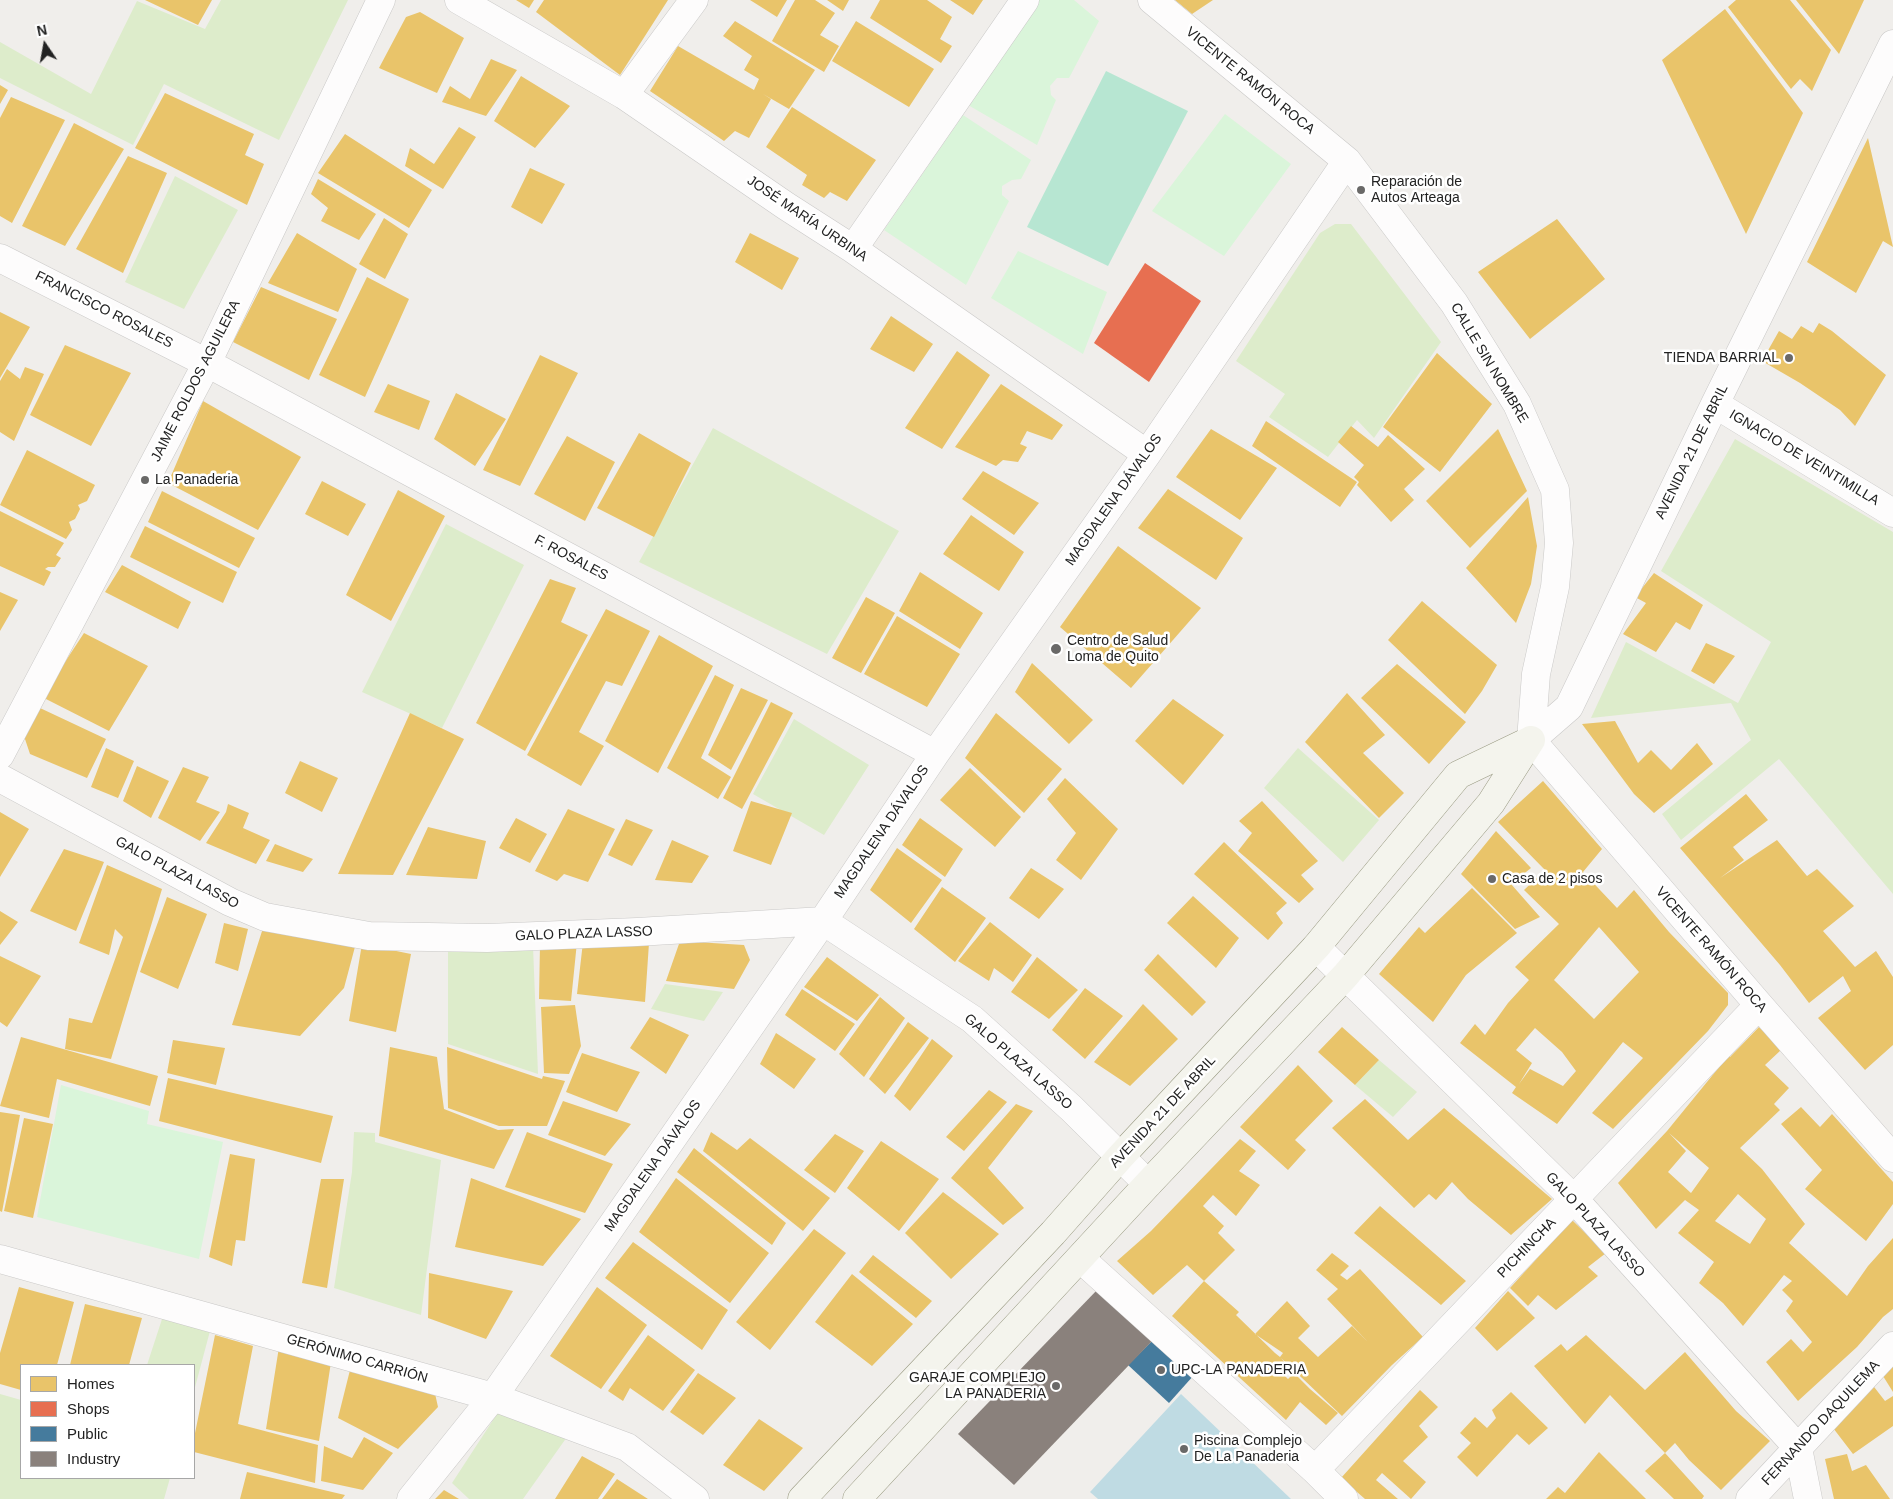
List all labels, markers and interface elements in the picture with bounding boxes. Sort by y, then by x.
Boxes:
north arrow [20,20,70,70]
text: N [35,21,48,39]
street label: VICENTE RAMÓN ROCA [1182,24,1318,138]
street label: JOSÉ MARÍA URBINA [744,172,870,266]
place label: Reparación de Autos Arteaga [1371,174,1462,206]
marker: Reparación de Autos Arteaga [1355,184,1367,196]
street label: FRANCISCO ROSALES [32,268,176,352]
street label: JAIME ROLDOS AGUILERA [148,297,244,465]
street label: CALLE SIN NOMBRE [1447,300,1531,426]
place label: TIENDA BARRIAL [1664,350,1779,366]
marker: TIENDA BARRIAL [1783,352,1795,364]
street label: AVENIDA 21 DE ABRIL [1652,382,1732,522]
street label: IGNACIO DE VEINTIMILLA [1726,407,1882,509]
street label: MAGDALENA DÁVALOS [1062,431,1166,569]
place label: La Panaderia [155,472,238,488]
marker: La Panaderia [139,474,151,486]
street label: F. ROSALES [531,532,611,584]
place label: Centro de Salud Loma de Quito [1067,633,1168,666]
marker: Centro de Salud Loma de Quito [1049,642,1063,656]
street label: MAGDALENA DÁVALOS [831,762,933,902]
street label: GALO PLAZA LASSO [112,833,242,913]
place label: Casa de 2 pisos [1502,871,1602,887]
marker: Casa de 2 pisos [1486,873,1498,885]
street label: VICENTE RAMÓN ROCA [1652,884,1770,1016]
street label: GALO PLAZA LASSO [515,923,653,945]
street label: GALO PLAZA LASSO [961,1010,1075,1114]
street label: AVENIDA 21 DE ABRIL [1107,1052,1219,1172]
street label: MAGDALENA DÁVALOS [601,1097,705,1235]
street label: GALO PLAZA LASSO [1542,1169,1648,1281]
street label: PICHINCHA [1494,1214,1560,1282]
street label: GERÓNIMO CARRIÓN [284,1331,430,1387]
street label: FERNANDO DAQUILEMA [1759,1357,1883,1489]
place label: UPC-LA PANADERIA [1171,1362,1306,1378]
legend [20,1364,195,1479]
marker: UPC-LA PANADERIA [1155,1364,1167,1376]
place label: GARAJE COMPLEJO LA PANADERIA [909,1370,1046,1402]
text: Homes [67,1375,115,1392]
marker: GARAJE COMPLEJO LA PANADERIA [1050,1380,1062,1392]
text: Shops [67,1400,110,1417]
text: Public [67,1425,108,1442]
place label: Piscina Complejo De La Panaderia [1194,1433,1302,1465]
marker: Piscina Complejo De La Panaderia [1178,1443,1190,1455]
text: Industry [67,1450,120,1467]

